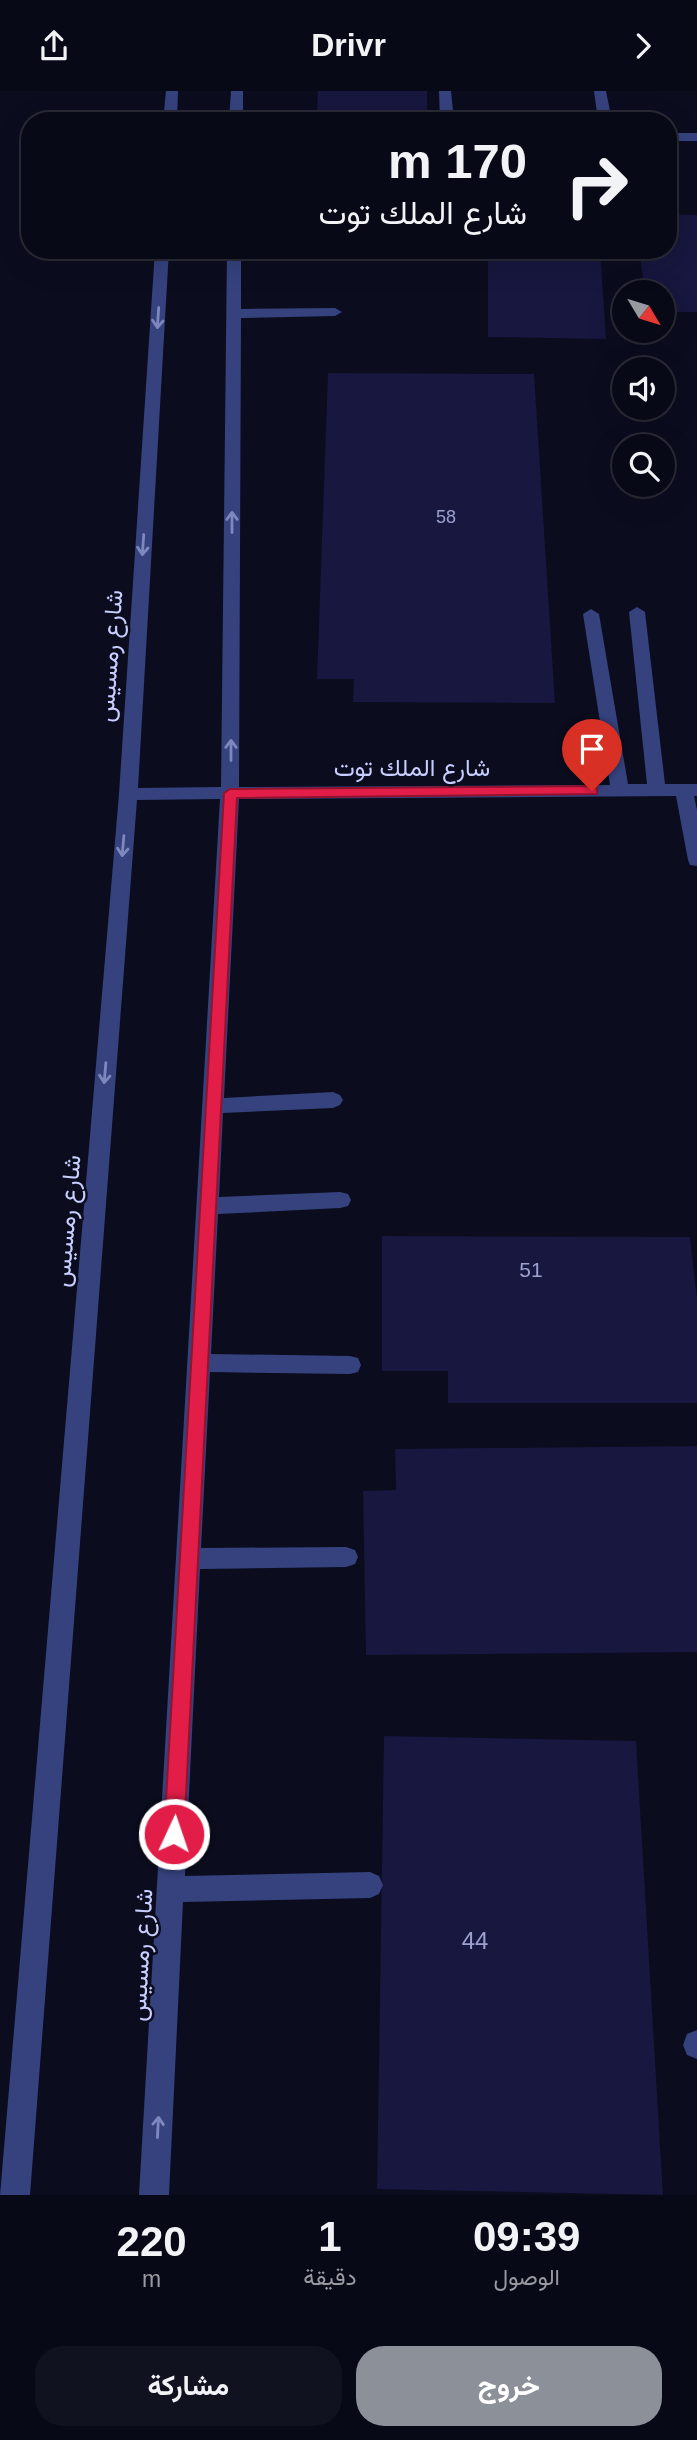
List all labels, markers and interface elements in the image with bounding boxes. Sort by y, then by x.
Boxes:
icon: share [35,27,73,65]
text: Drivr [311,27,386,63]
icon: forward [624,27,662,65]
text: 170 m [388,134,527,188]
icon: right [551,140,642,231]
text: شارع الملك توت [319,195,527,231]
north arrow [612,280,676,343]
map controls [612,280,675,497]
one-way arrow [151,307,164,329]
button: sound [612,357,675,420]
button: search [612,434,675,497]
house number: 58 [436,507,456,527]
one-way arrow [225,511,239,534]
one-way arrow [137,534,150,557]
street label: شارع رمسيس [91,589,131,723]
pin [562,719,622,791]
icon: arrive [573,730,611,768]
one-way arrow [224,739,238,762]
street label: شارع الملك توت [334,754,490,784]
one-way arrow [116,834,129,857]
one-way arrow [98,1061,111,1083]
street label: شارع رمسيس [47,1154,89,1289]
house number: 51 [519,1258,543,1281]
position arrow [137,1797,211,1871]
street label: شارع رمسيس [124,1888,160,2022]
house number: 44 [462,1927,488,1954]
one-way arrow [151,2116,164,2139]
text: 1 [318,2213,342,2260]
text: 09:39 [473,2213,580,2260]
text: 220 [117,2218,187,2265]
text: دقيقة [303,2264,356,2290]
text: الوصول [494,2264,560,2290]
text: m [142,2266,161,2292]
button: مشاركة [35,2346,342,2426]
button: خروج [356,2346,662,2426]

